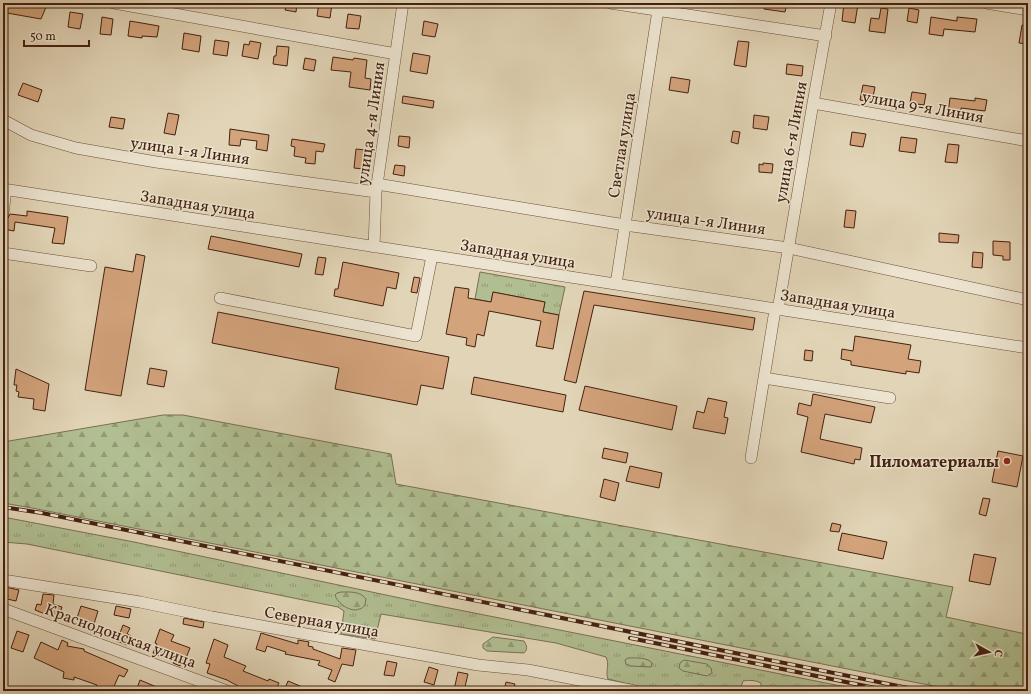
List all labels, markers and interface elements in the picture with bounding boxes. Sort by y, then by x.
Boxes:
scale bar [24,22,89,48]
text: 50 m [30,29,56,45]
street label: улица 4-я Линия [353,61,391,186]
street label: улица 6-я Линия [770,80,813,205]
street label: улица 9-я Линия [860,86,985,129]
street label: Светлая улица [604,91,642,200]
street label: улица 1-я Линия [129,133,251,171]
street label: Западная улица [138,186,257,226]
street label: улица 1-я Линия [645,203,767,241]
street label: Западная улица [458,235,577,275]
street label: Западная улица [778,285,897,325]
place label: Пиломатериалы [869,452,999,474]
marker: Пиломатериалы [1002,456,1012,466]
street label: Краснодонская улица [41,599,199,675]
street label: Северная улица [263,602,381,644]
north arrow [969,632,1009,672]
text: С [989,649,1005,658]

